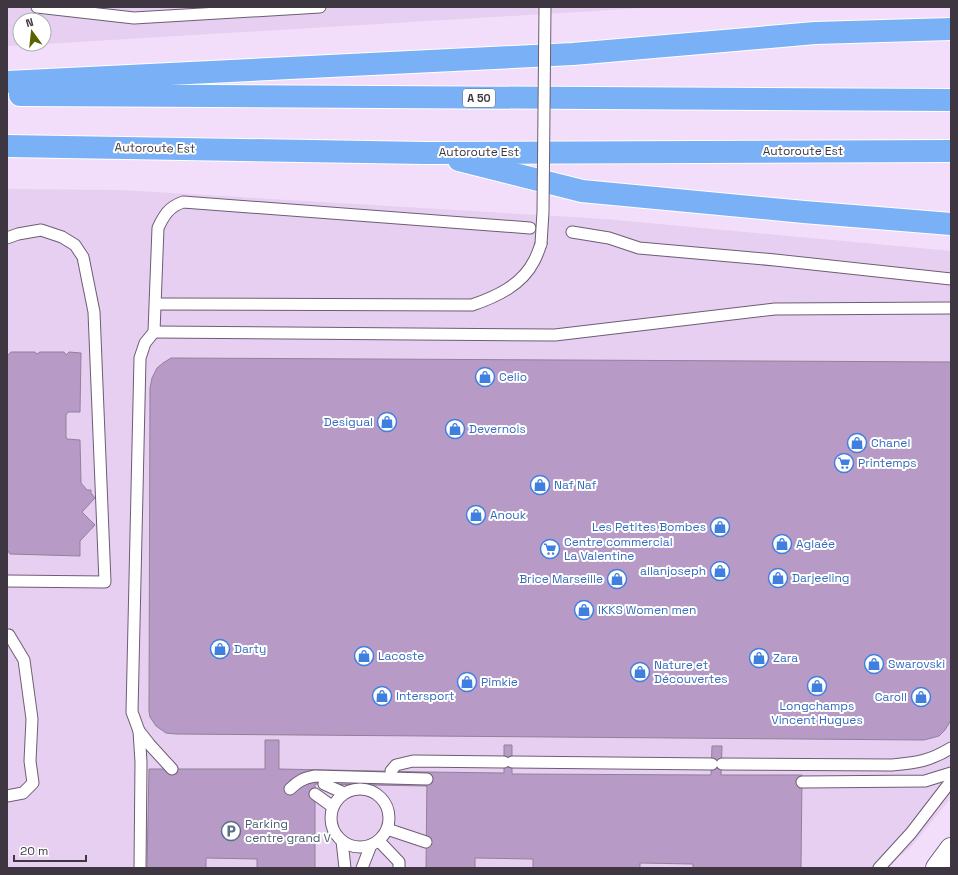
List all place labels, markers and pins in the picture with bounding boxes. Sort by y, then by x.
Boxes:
shop icon: Celio [474,366,496,388]
place label: Celio [499,369,527,385]
shop icon: Desigual [376,411,398,433]
place label: Desigual [324,414,373,430]
shop icon: Devernois [444,418,466,440]
place label: Devernois [469,421,526,437]
shop icon: Chanel [846,432,868,454]
place label: Chanel [871,435,910,451]
supermarket icon: Printemps [833,452,855,474]
place label: Printemps [858,455,917,471]
shop icon: Naf Naf [529,474,551,496]
place label: Naf Naf [554,477,597,493]
shop icon: Anouk [465,504,487,526]
place label: Anouk [490,507,527,523]
shop icon: Les Petites Bombes [709,516,731,538]
place label: Les Petites Bombes [592,519,706,535]
shop icon: Aglaée [771,533,793,555]
place label: Centre commercial La Valentine [564,534,673,564]
place label: Aglaée [796,536,835,552]
supermarket icon: Centre commercial La Valentine [539,538,561,560]
shop icon: allanjoseph [709,560,731,582]
place label: allanjoseph [640,563,706,579]
shop icon: Darjeeling [767,567,789,589]
shop icon: Brice Marseille [606,568,628,590]
place label: Darjeeling [792,570,850,586]
place label: Brice Marseille [519,571,603,587]
shop icon: IKKS Women men [573,599,595,621]
place label: IKKS Women men [598,602,696,618]
shop icon: Darty [209,638,231,660]
place label: Darty [234,641,266,657]
shop icon: Lacoste [353,645,375,667]
shop icon: Zara [748,647,770,669]
place label: Lacoste [378,648,424,664]
place label: Zara [773,650,798,666]
shop icon: Swarovski [863,653,885,675]
place label: Swarovski [888,656,945,672]
place label: Nature et Découvertes [654,657,728,687]
shop icon: Nature et Découvertes [629,661,651,683]
shop icon: Pimkie [456,671,478,693]
place label: Pimkie [481,674,518,690]
shop icon: Longchamps Vincent Hugues [806,675,828,697]
shop icon: Intersport [371,685,393,707]
shop icon: Caroll [910,686,932,708]
place label: Intersport [396,688,454,704]
place label: Caroll [875,689,907,705]
place label: Longchamps Vincent Hugues [771,698,863,728]
place label: Parking centre grand V [245,816,331,846]
parking icon: Parking centre grand V [220,820,242,842]

